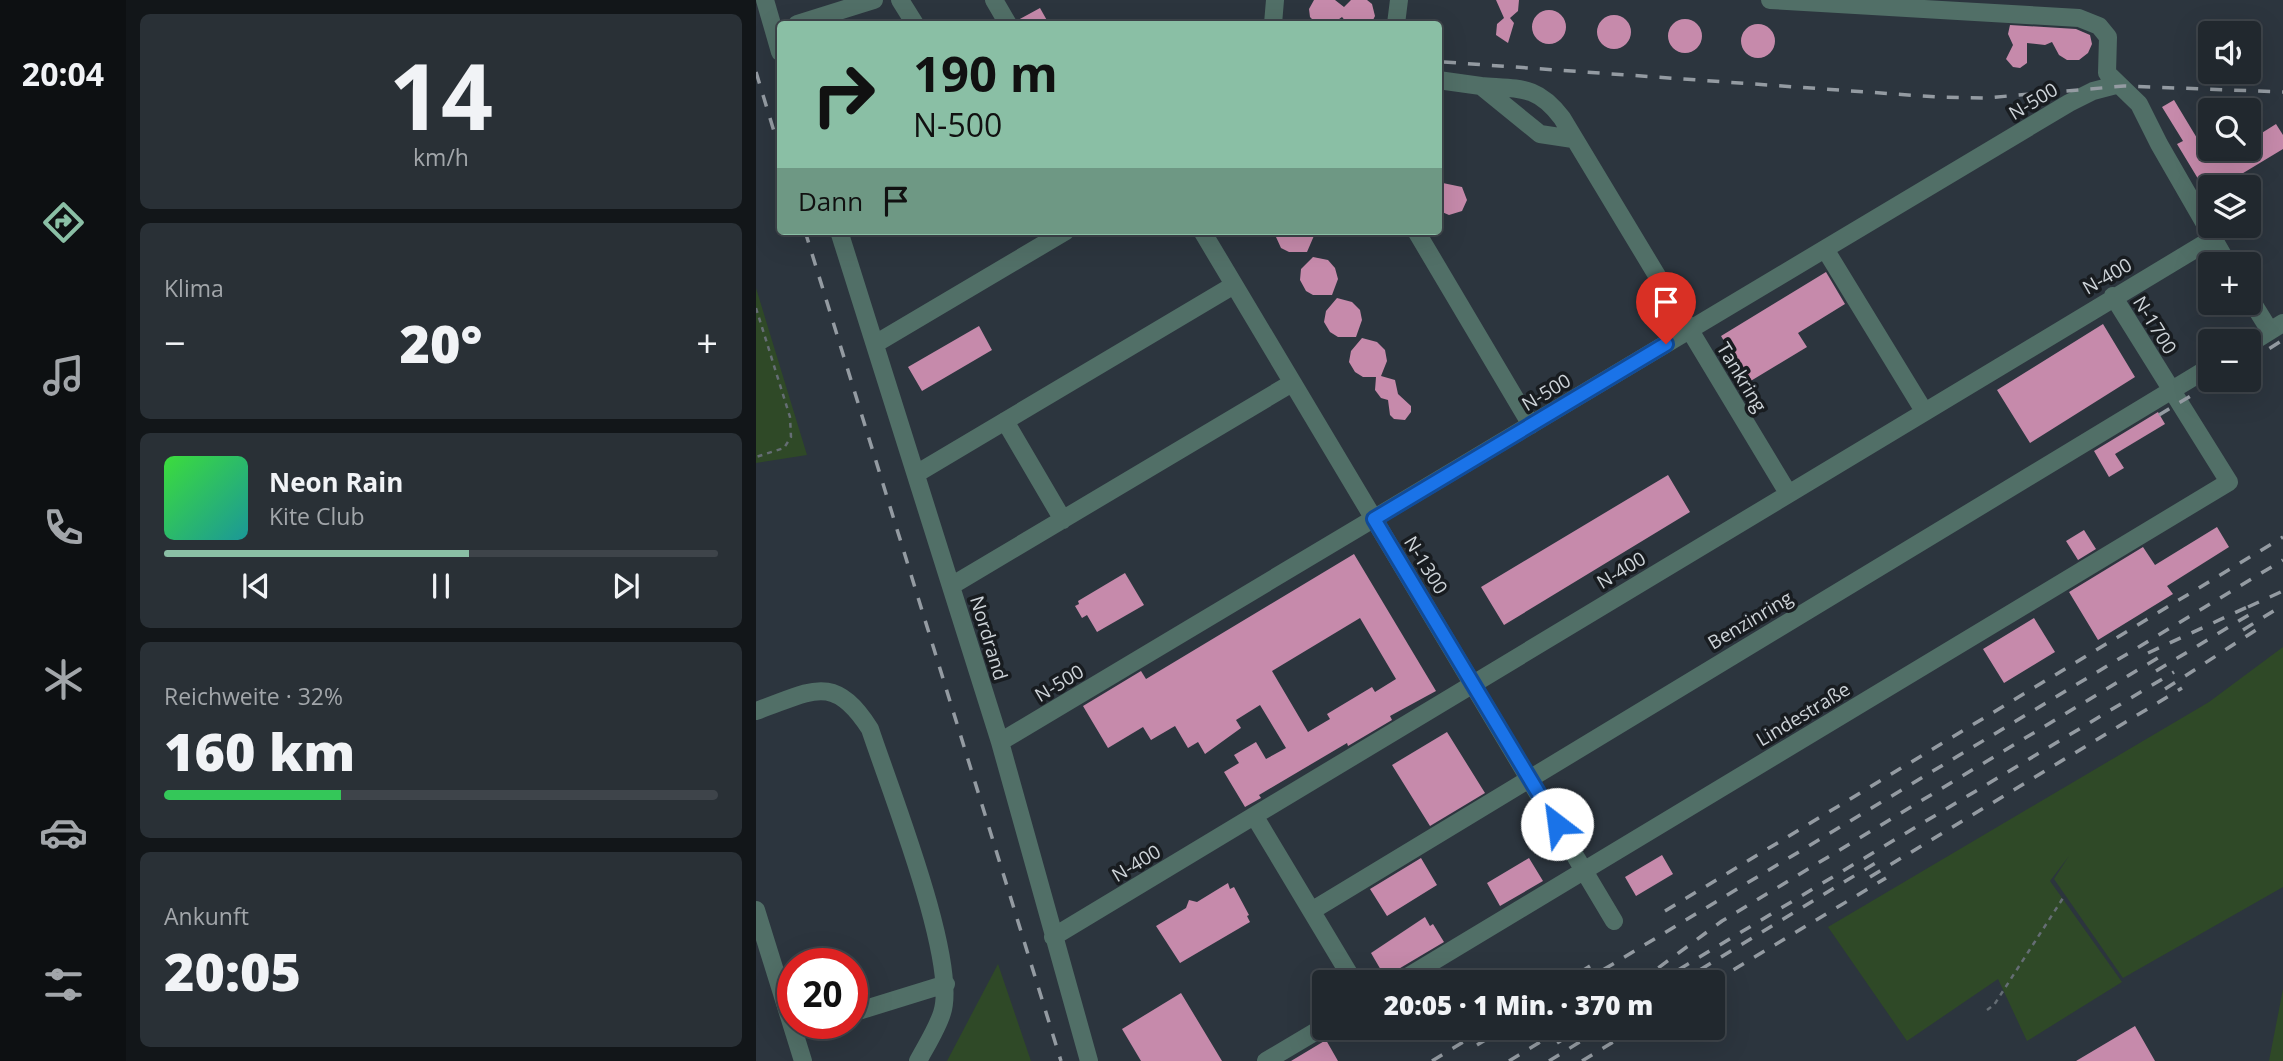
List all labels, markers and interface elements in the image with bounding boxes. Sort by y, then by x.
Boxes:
map controls [2198,21,2261,392]
button: sound [2198,21,2261,84]
text: 14 [389,33,493,157]
text: 190 m [913,40,1058,106]
icon: right [798,49,889,140]
text: 20:04 [22,52,104,95]
street label: N-500 [2004,76,2062,126]
button: search [2198,98,2261,161]
text: N-500 [913,103,1002,146]
text: km/h [413,141,469,173]
button: layers [2198,175,2261,238]
icon: arrive [877,182,915,220]
text: Dann [798,183,863,219]
icon: directions [39,198,88,247]
street label: N-400 [2078,251,2136,301]
button: + [2198,252,2261,315]
text: Klima [164,272,224,304]
pin [1636,272,1696,344]
icon: arrive [1647,283,1685,321]
street label: N-1700 [2127,291,2183,359]
text: 20° [400,307,482,378]
text: − [164,316,186,368]
text: + [696,316,718,368]
button: − [2198,329,2261,392]
street label: Tankring [1711,337,1773,417]
icon: music [39,351,88,400]
street label: N-500 [1517,367,1575,417]
text: Neon Rain [269,464,403,500]
text: Kite Club [269,500,364,532]
icon: phone [39,503,88,552]
street label: N-1300 [1398,531,1454,599]
street label: N-400 [1592,545,1650,595]
icon: previous [237,567,275,605]
icon: pause [422,567,460,605]
icon: next [607,567,645,605]
street label: Benzinring [1703,585,1797,655]
street label: Nordrand [964,593,1014,683]
icon: climate [39,655,88,704]
street label: N-500 [1030,658,1088,708]
street label: Lindestraße [1751,676,1855,752]
text: Reichweite · 32% [164,680,343,712]
text: 160 km [164,715,355,786]
position arrow [1520,787,1594,861]
icon: car [39,808,88,857]
street label: N-400 [1107,838,1165,888]
text: Ankunft [164,900,249,932]
text: 20:05 [164,935,301,1006]
speed limit sign: 20 [777,948,868,1039]
icon: filters [39,960,88,1009]
text: 20:05 · 1 Min. · 370 m [1384,987,1653,1023]

